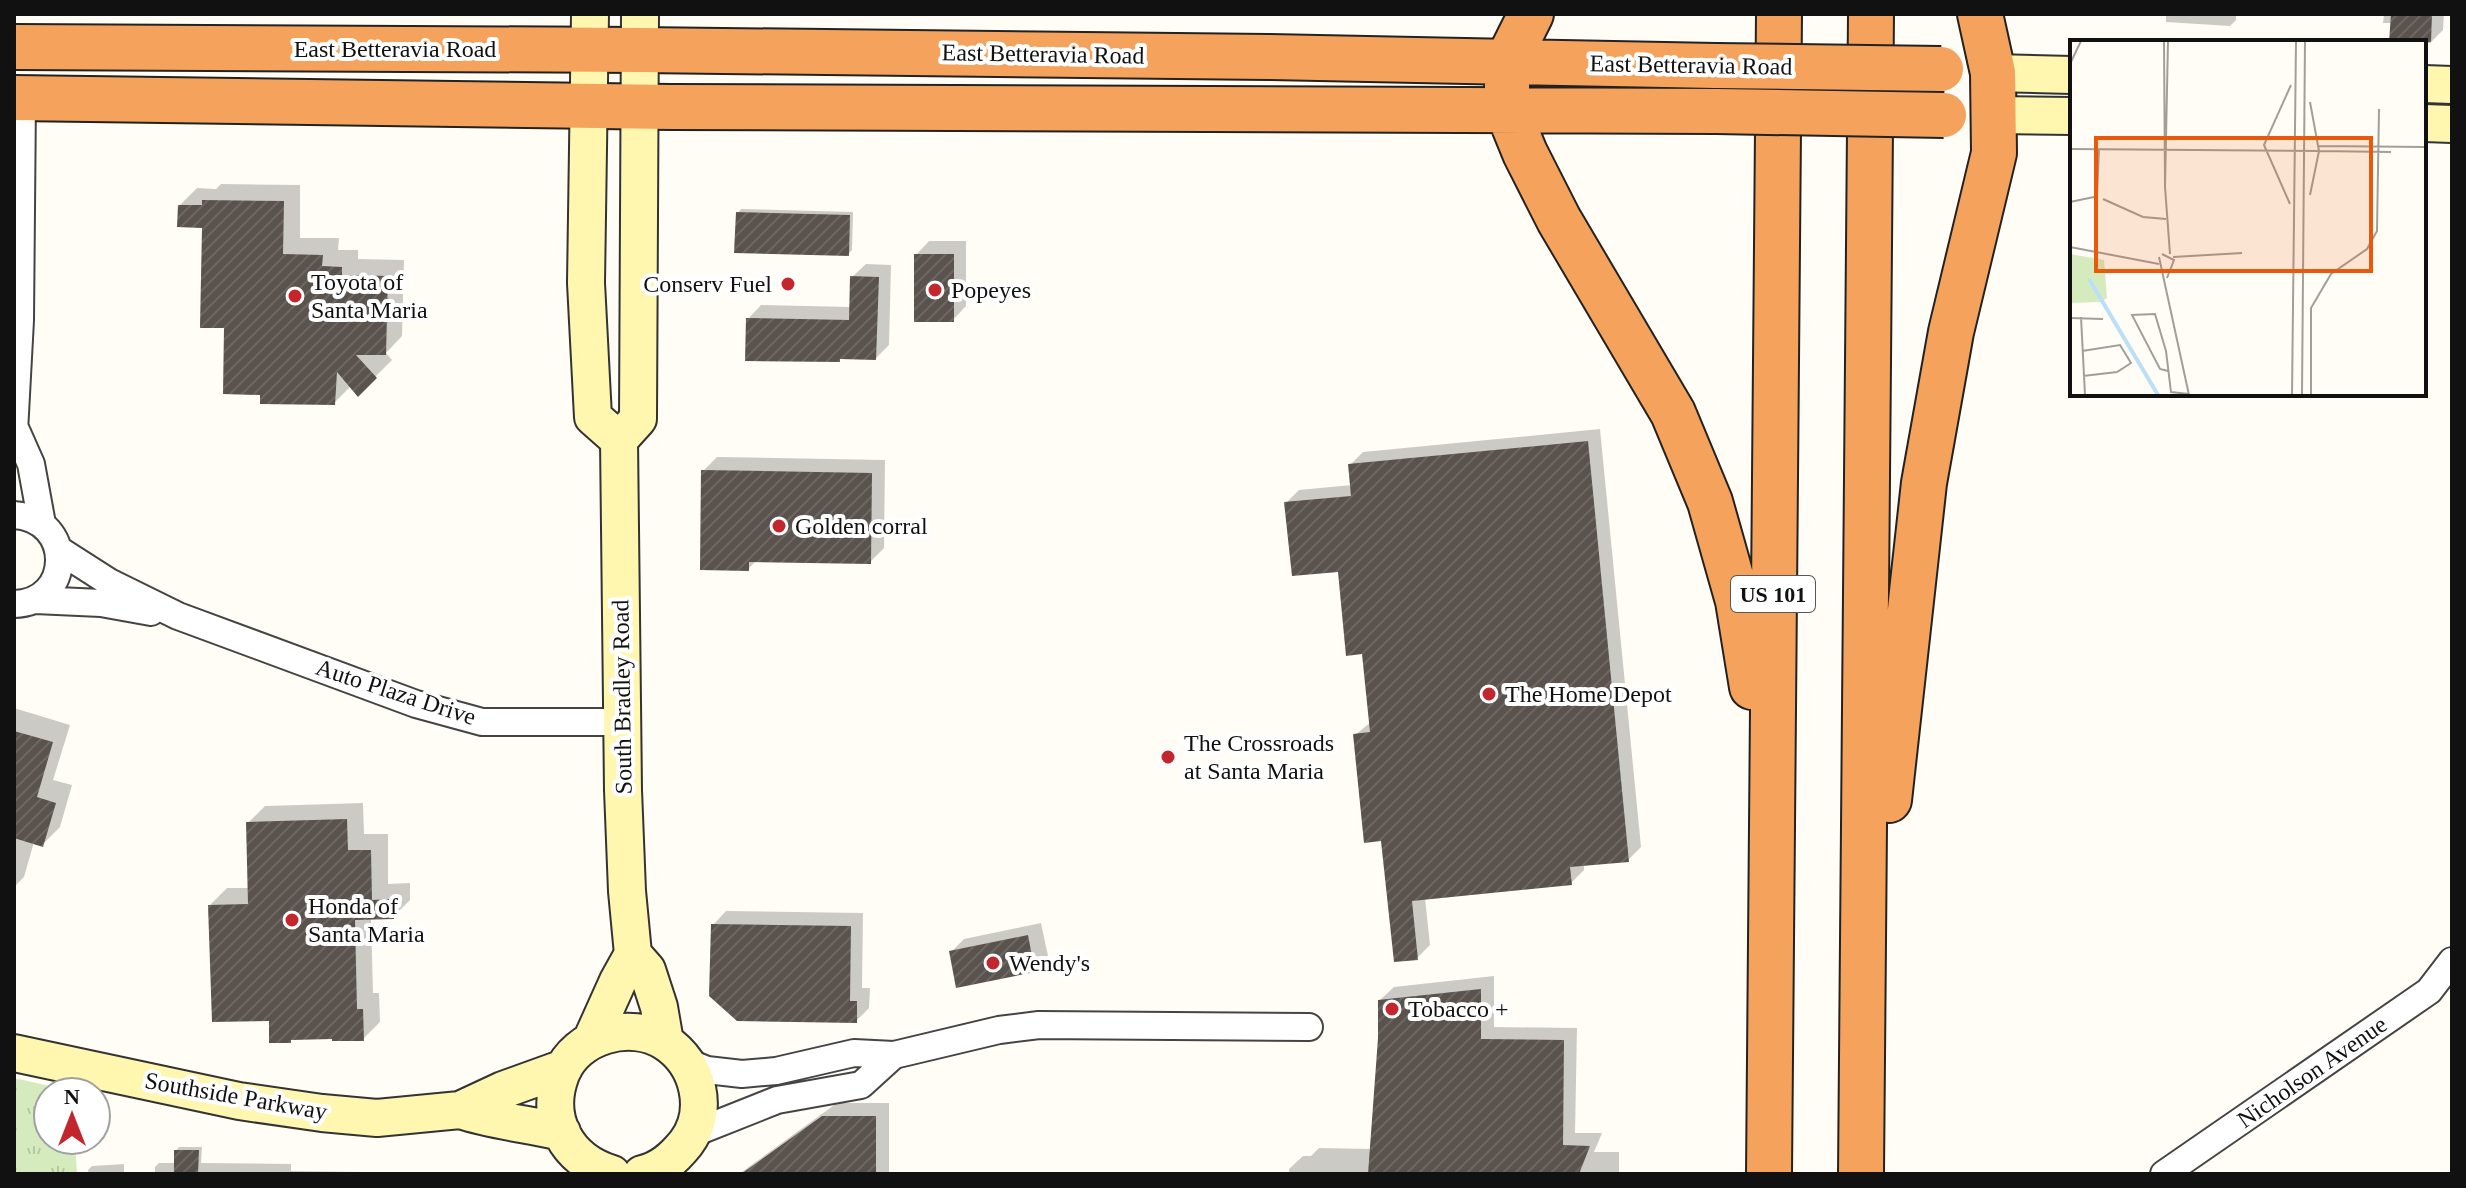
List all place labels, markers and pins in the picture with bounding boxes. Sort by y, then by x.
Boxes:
place label: Toyota of Santa Maria [311,269,428,323]
place label: Conserv Fuel [643,271,772,297]
marker: Conserv Fuel [779,275,797,293]
place label: Popeyes [951,277,1031,303]
marker: Popeyes [926,281,944,299]
marker: Toyota of Santa Maria [286,287,304,305]
place label: Golden corral [795,513,928,539]
marker: Golden corral [770,517,788,535]
place label: The Home Depot [1505,681,1672,707]
marker: The Home Depot [1480,685,1498,703]
place label: The Crossroads at Santa Maria [1184,730,1334,784]
marker: The Crossroads at Santa Maria [1159,748,1177,766]
place label: Honda of Santa Maria [308,893,425,947]
marker: Honda of Santa Maria [283,911,301,929]
place label: Wendy's [1009,950,1090,976]
marker: Wendy's [984,954,1002,972]
place label: Tobacco + [1408,996,1508,1022]
marker: Tobacco + [1383,1000,1401,1018]

